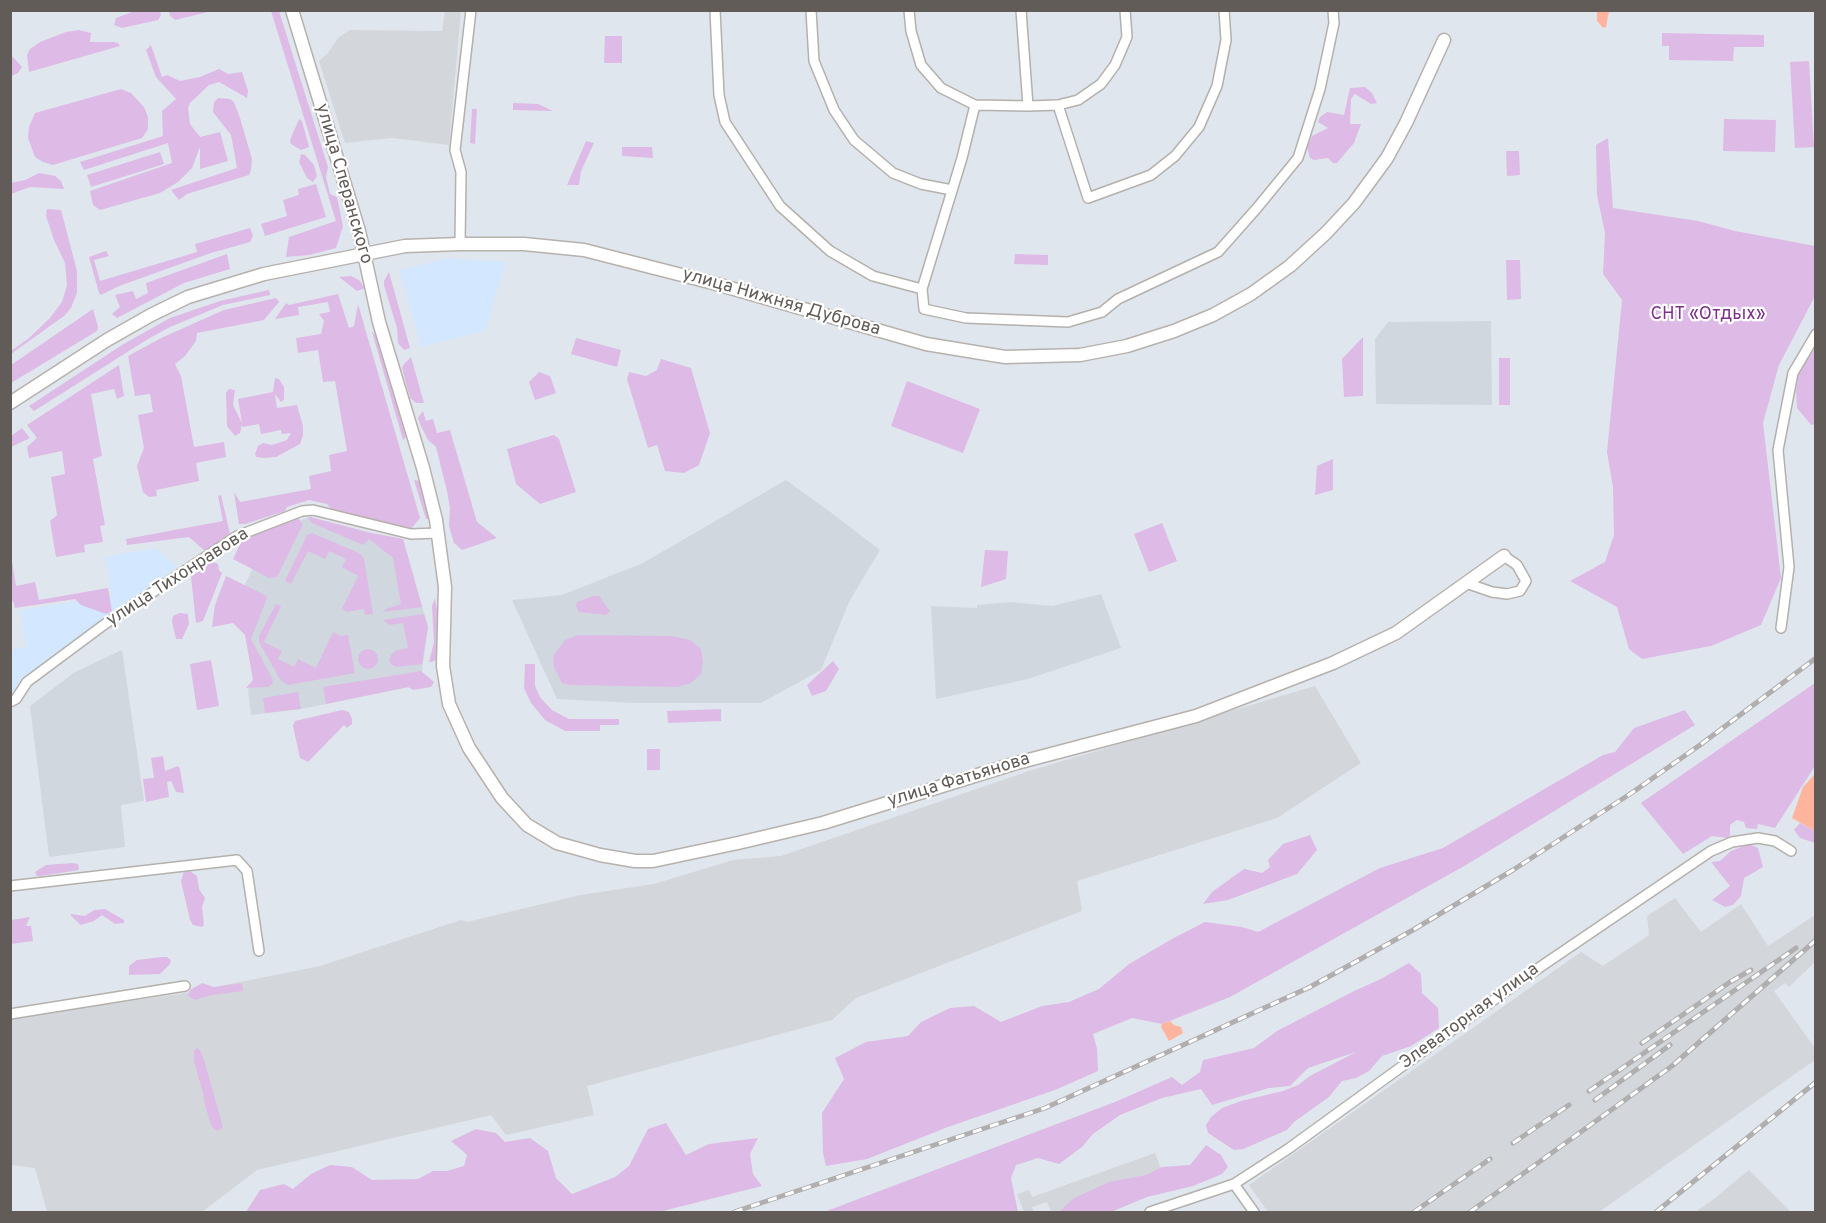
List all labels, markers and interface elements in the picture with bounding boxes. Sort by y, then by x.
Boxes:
street label: улица Сперанского [310,101,376,267]
street label: улица Нижняя Дуброва [680,264,882,342]
park label: СНТ «Отдых» [1650,304,1766,326]
street label: улица Тихонравова [103,524,253,632]
street label: улица Фатьянова [885,749,1033,813]
street label: Элеваторная улица [1396,959,1544,1075]

